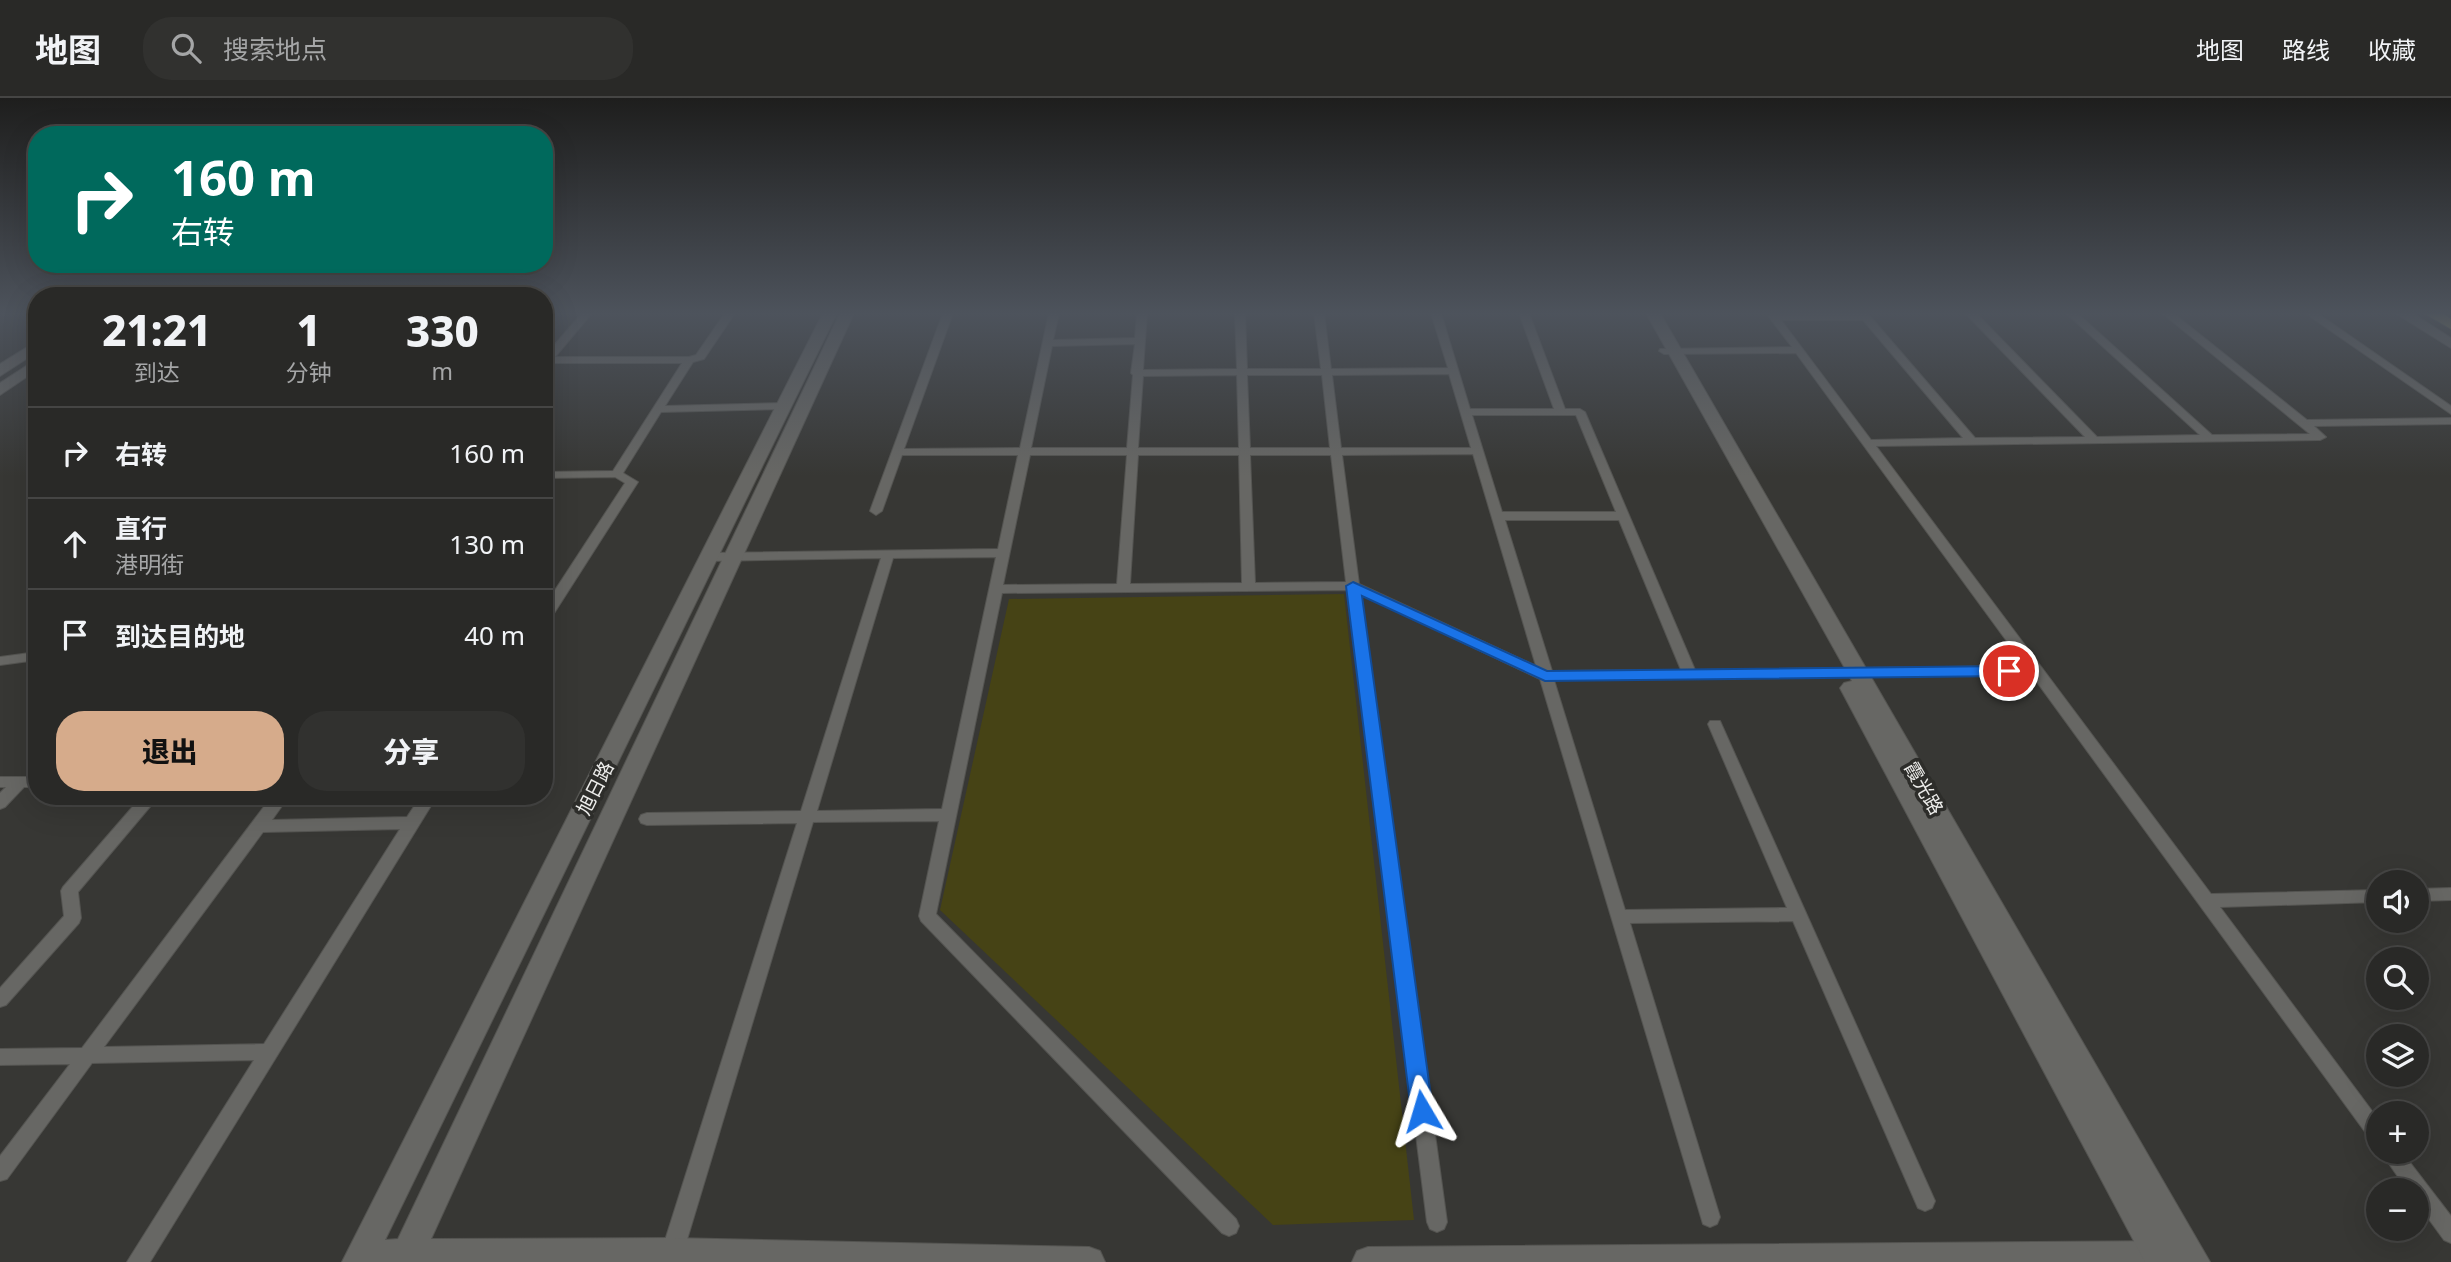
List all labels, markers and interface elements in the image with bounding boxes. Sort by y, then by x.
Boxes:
search box [143,17,633,80]
text: 地图 [35,27,101,72]
icon: search [167,29,205,67]
text: 搜索地点 [223,31,327,67]
text: 地图 [2196,33,2244,66]
text: 路线 [2282,33,2330,66]
text: 收藏 [2368,33,2416,66]
text: 160 m [171,144,316,210]
icon: right [56,154,147,245]
text: 右转 [171,210,235,253]
text: 21:21 [102,301,211,358]
text: 1 [296,301,321,358]
text: 330 [406,302,479,359]
text: m [432,355,453,387]
text: 到达 [134,356,180,388]
text: 分钟 [286,356,332,388]
icon: right [56,434,94,472]
text: 160 m [449,435,525,471]
text: 右转 [115,436,167,472]
text: 直行 [115,510,167,546]
icon: ahead [56,525,94,563]
text: 130 m [449,526,525,562]
text: 港明街 [115,548,184,580]
icon: arrive [56,616,94,654]
text: 40 m [464,617,525,653]
text: 到达目的地 [115,618,245,654]
pin [1979,641,2039,701]
icon: arrive [1990,652,2028,690]
button: 退出 [56,711,284,791]
button: 分享 [298,711,525,791]
street label: 旭日路 [570,757,620,819]
street label: 霞光路 [1898,757,1950,819]
map controls [2366,870,2429,1241]
button: sound [2366,870,2429,933]
button: search [2366,947,2429,1010]
button: layers [2366,1024,2429,1087]
position arrow [1385,1074,1459,1148]
button: + [2366,1101,2429,1164]
button: − [2366,1178,2429,1241]

